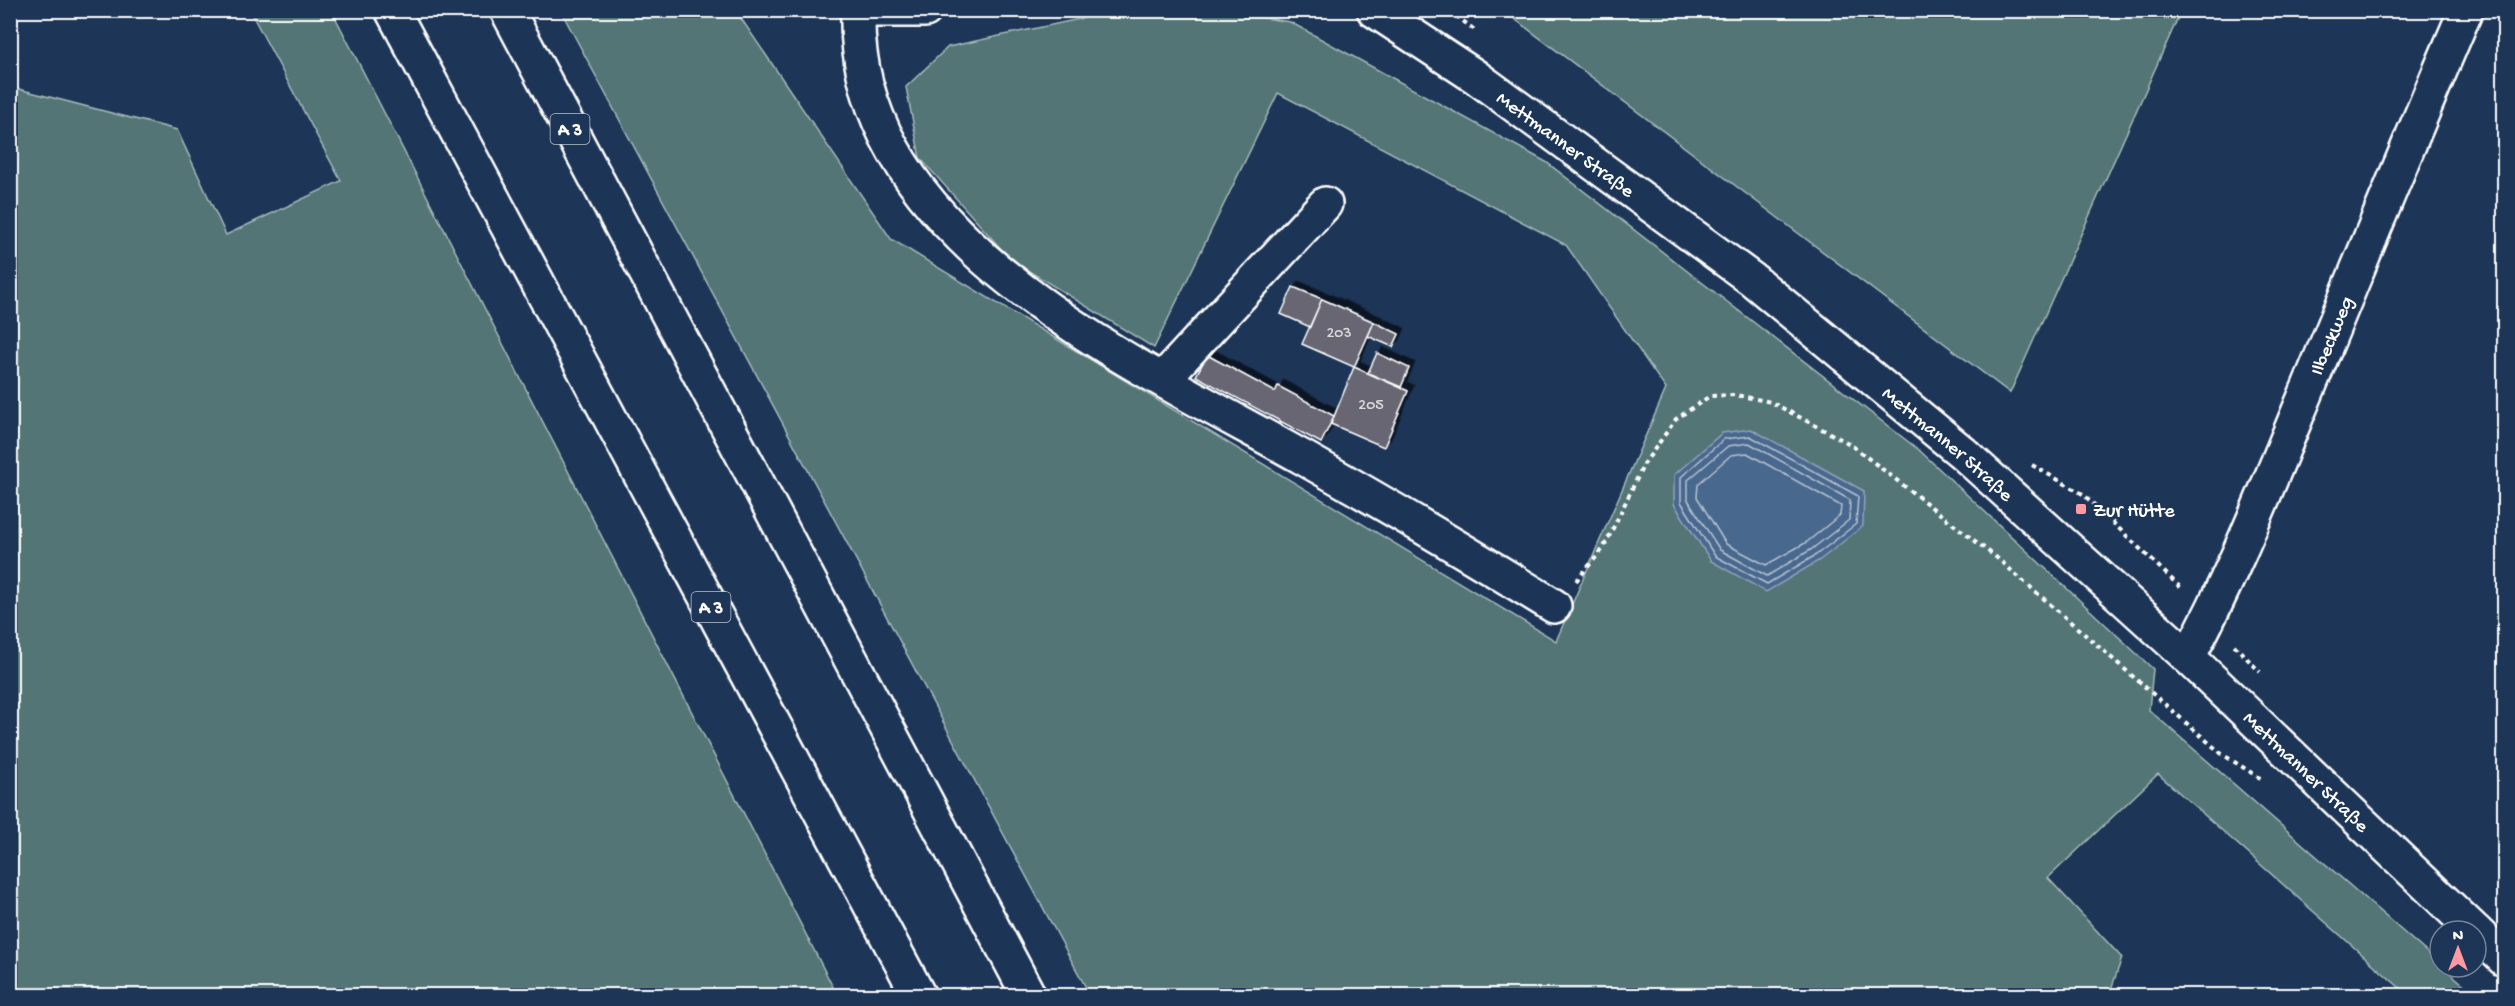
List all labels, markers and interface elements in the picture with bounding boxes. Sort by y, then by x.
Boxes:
street label: Mettmanner Straße [1491,88,1638,205]
road number: A 3 [550,114,590,144]
street label: Ilbeckweg [2307,294,2360,379]
house number: 203 [1326,325,1352,344]
street label: Mettmanner Straße [1876,383,2017,508]
house number: 205 [1358,397,1384,416]
place label: Zur Hütte [2093,501,2175,524]
marker: Zur Hütte [2074,502,2088,516]
road number: A 3 [692,592,730,622]
street label: Mettmanner Straße [2237,708,2373,839]
north arrow [2428,919,2488,979]
text: N [2453,928,2464,947]

